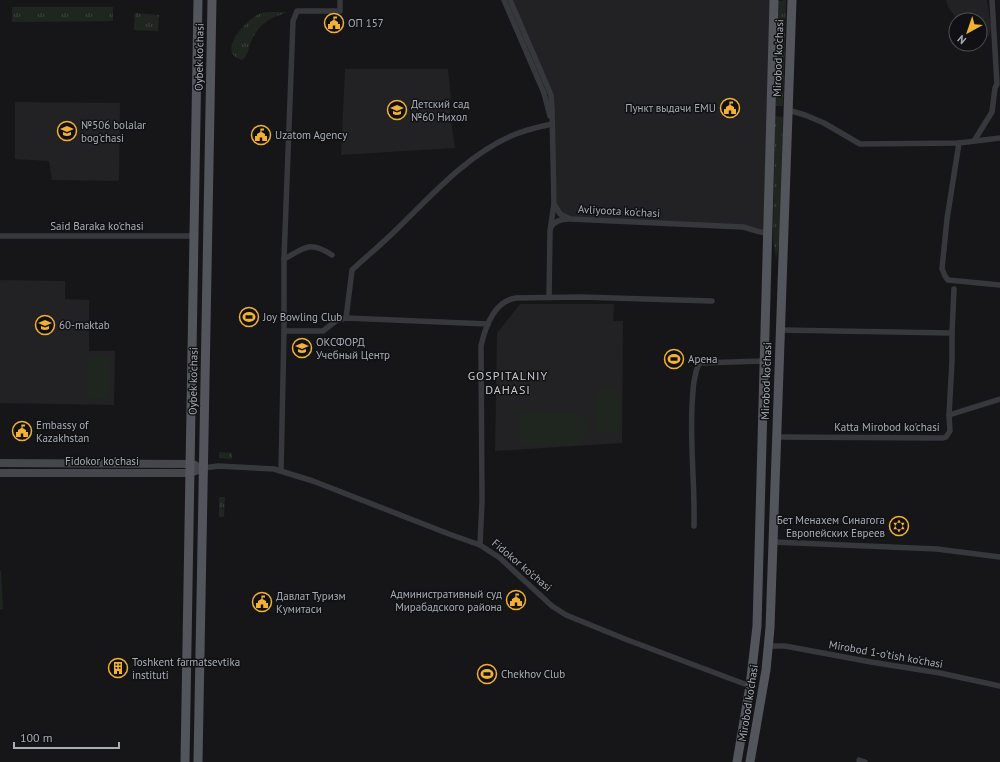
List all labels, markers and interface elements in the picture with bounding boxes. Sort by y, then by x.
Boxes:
public building icon: ОП 157 [323,12,345,34]
north arrow [948,12,988,52]
place label: ОП 157 [348,16,384,30]
street label: Mirobod ko'chasi [770,19,786,97]
street label: Oybek ko'chasi [191,23,207,91]
text: N [954,32,969,47]
place label: Детский сад №60 Нихол [411,97,469,124]
public building icon: Пункт выдачи EMU [719,97,741,119]
school or university icon: Детский сад №60 Нихол [386,99,408,121]
place label: Пункт выдачи EMU [625,101,716,115]
place label: №506 bolalar bog'chasi [81,118,146,145]
school or university icon: №506 bolalar bog'chasi [56,120,78,142]
public building icon: Uzatom Agency [250,124,272,146]
place label: Uzatom Agency [275,128,348,142]
street label: Avliyoota ko'chasi [578,202,660,220]
street label: Said Baraka ko'chasi [50,219,144,233]
sports icon: Joy Bowling Club [238,306,260,328]
place label: Joy Bowling Club [262,310,342,324]
school or university icon: 60-maktab [34,314,56,336]
place label: 60-maktab [59,318,110,332]
place label: ОКСФОРД Учебный Центр [316,335,390,362]
school or university icon: ОКСФОРД Учебный Центр [291,337,313,359]
street label: Mirobod ko'chasi [758,342,774,420]
street label: Oybek ko'chasi [185,347,201,415]
sports icon: Арена [663,348,685,370]
place label: Арена [688,352,717,366]
district label: GOSPITALNIY DAHASI [468,368,548,397]
place label: Embassy of Kazakhstan [36,418,89,445]
public building icon: Embassy of Kazakhstan [11,420,33,442]
street label: Katta Mirobod ko'chasi [834,420,940,434]
street label: Fidokor ko'chasi [65,454,139,468]
place label: Бет Менахем Синагога Европейских Евреев [777,513,885,540]
synagogue icon: Бет Менахем Синагога Европейских Евреев [888,515,910,537]
street label: Fidokor ko'chasi [489,536,555,594]
place label: Административный суд Мирабадского района [390,587,502,614]
place label: Давлат Туризм Кумитаси [276,589,346,616]
public building icon: Административный суд Мирабадского района [505,589,527,611]
public building icon: Давлат Туризм Кумитаси [251,591,273,613]
street label: Mirobod 1-o'tish ko'chasi [828,637,944,671]
place label: Toshkent farmatsevtika instituti [132,655,240,682]
building icon: Toshkent farmatsevtika instituti [107,657,129,679]
sports icon: Chekhov Club [476,663,498,685]
street label: Mirobod ko'chasi [735,663,761,742]
place label: Chekhov Club [501,667,565,681]
scale bar [14,724,119,750]
text: 100 m [20,730,53,745]

